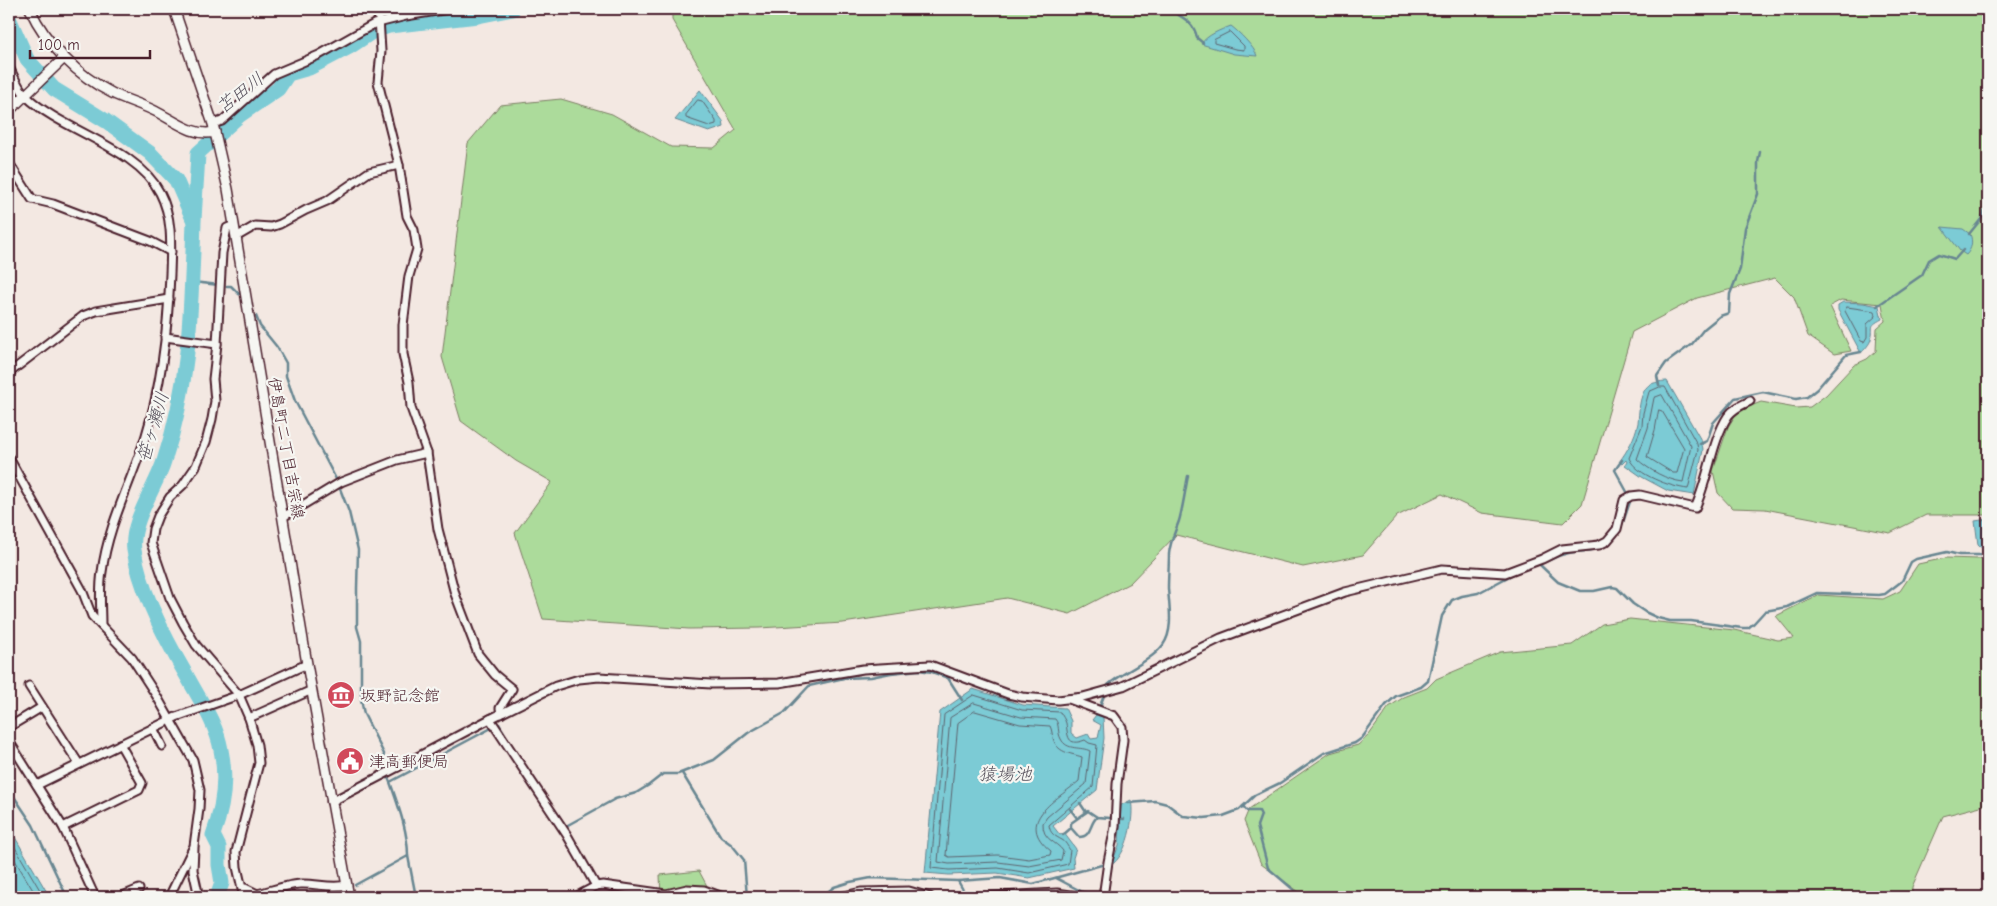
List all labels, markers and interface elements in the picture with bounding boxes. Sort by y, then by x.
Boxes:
scale bar [30,28,150,60]
text: 100 m [38,36,80,54]
water label: 苫田川 [213,68,268,118]
street label: 伊島町二丁目吉宗線 [265,376,307,521]
water label: 笹ヶ瀬川 [133,390,173,465]
museum icon: 坂野記念館 [326,680,356,710]
place label: 坂野記念館 [360,687,440,705]
public building icon: 津高郵便局 [335,746,365,776]
place label: 津高郵便局 [369,753,449,771]
water label: 猿場池 [978,764,1033,785]

